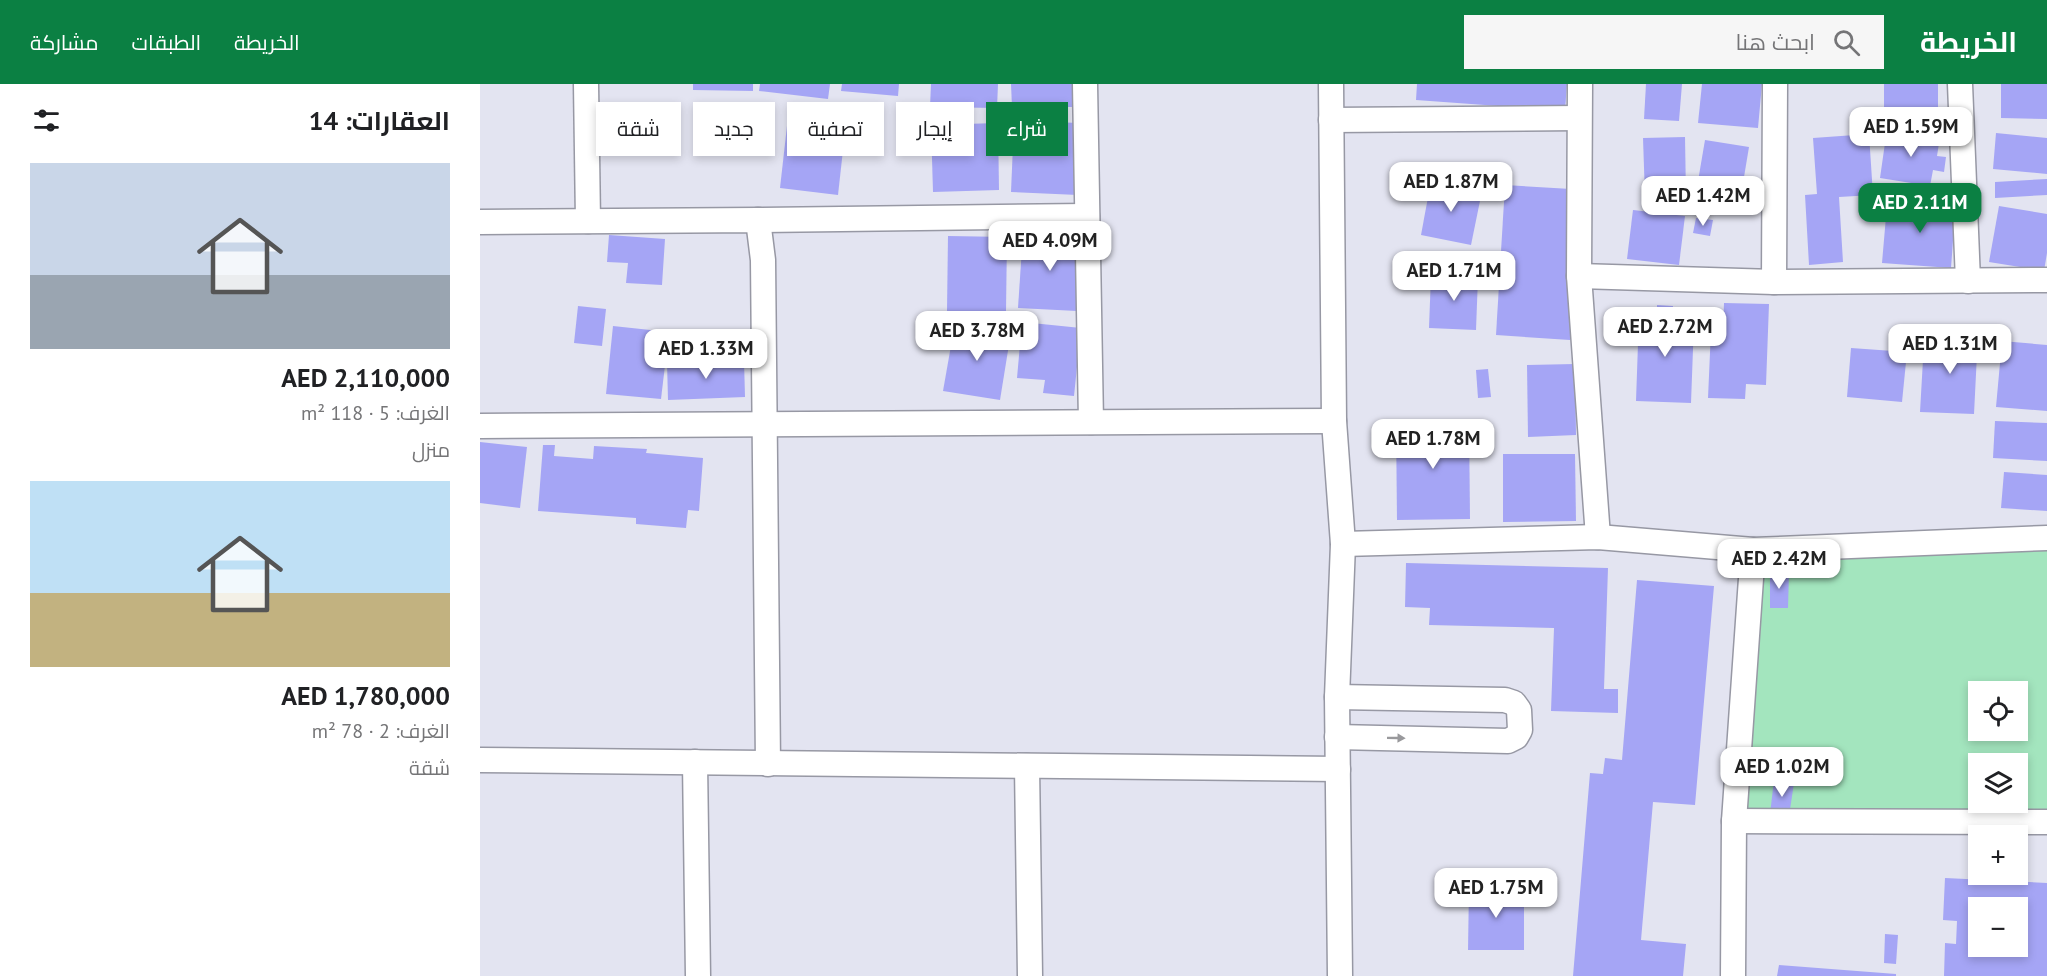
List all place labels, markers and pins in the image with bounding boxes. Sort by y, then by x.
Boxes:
pin: AED 1.59M [1842,107,1980,158]
pin: AED 1.87M [1382,162,1520,213]
pin: AED 1.42M [1634,176,1772,227]
pin: AED 2.11M [1851,183,1989,234]
pin: AED 4.09M [981,221,1119,272]
pin: AED 1.71M [1385,251,1523,302]
pin: AED 2.72M [1596,307,1734,358]
pin: AED 3.78M [908,311,1046,362]
pin: AED 1.31M [1881,324,2019,375]
pin: AED 1.33M [637,329,775,380]
pin: AED 1.78M [1364,419,1502,470]
pin: AED 2.42M [1710,539,1848,590]
pin: AED 1.02M [1713,747,1851,798]
pin: AED 1.75M [1427,868,1565,919]

